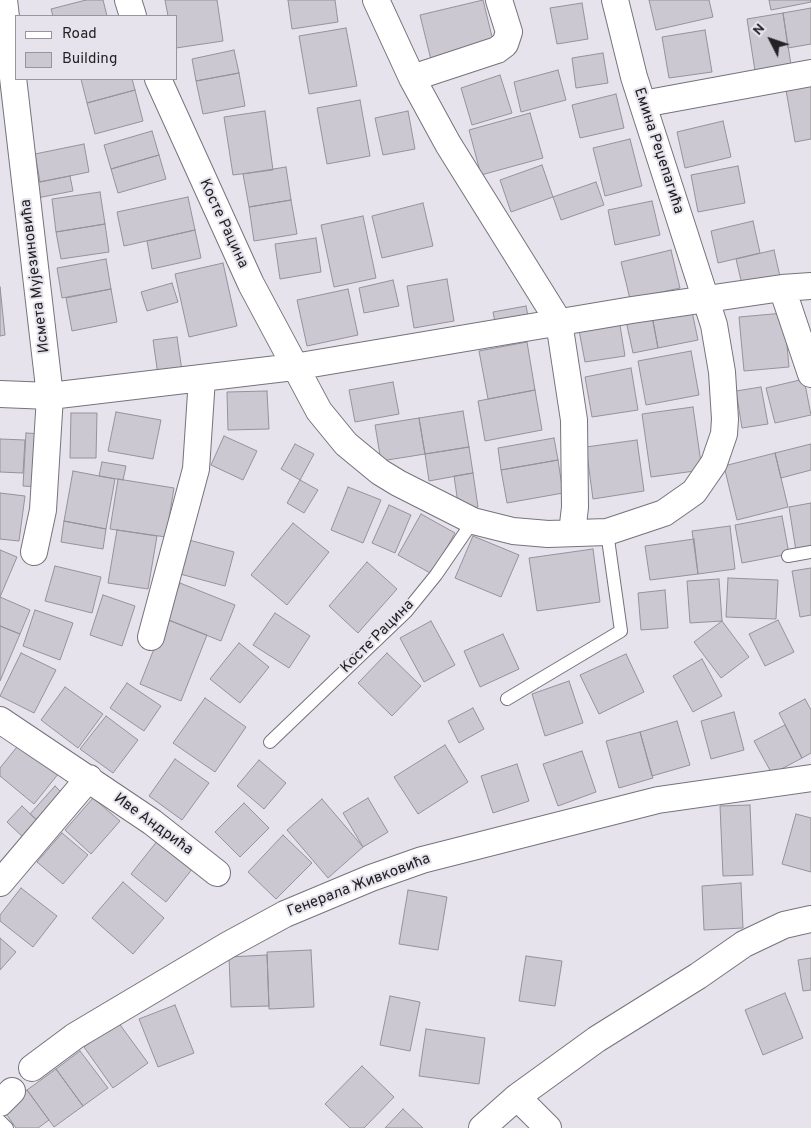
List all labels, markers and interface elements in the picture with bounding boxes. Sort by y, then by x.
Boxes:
legend [15,15,178,80]
north arrow [746,15,796,65]
text: N [750,20,769,39]
text: Road [62,25,97,44]
text: Building [62,50,117,69]
street label: Емина Реџепагића [629,86,687,216]
street label: Косте Рацина [194,177,252,271]
street label: Исмета Мујезиновића [18,198,54,354]
street label: Косте Рацина [338,597,418,677]
street label: Иве Андрића [110,790,196,860]
street label: Генерала Живковића [285,850,433,922]

